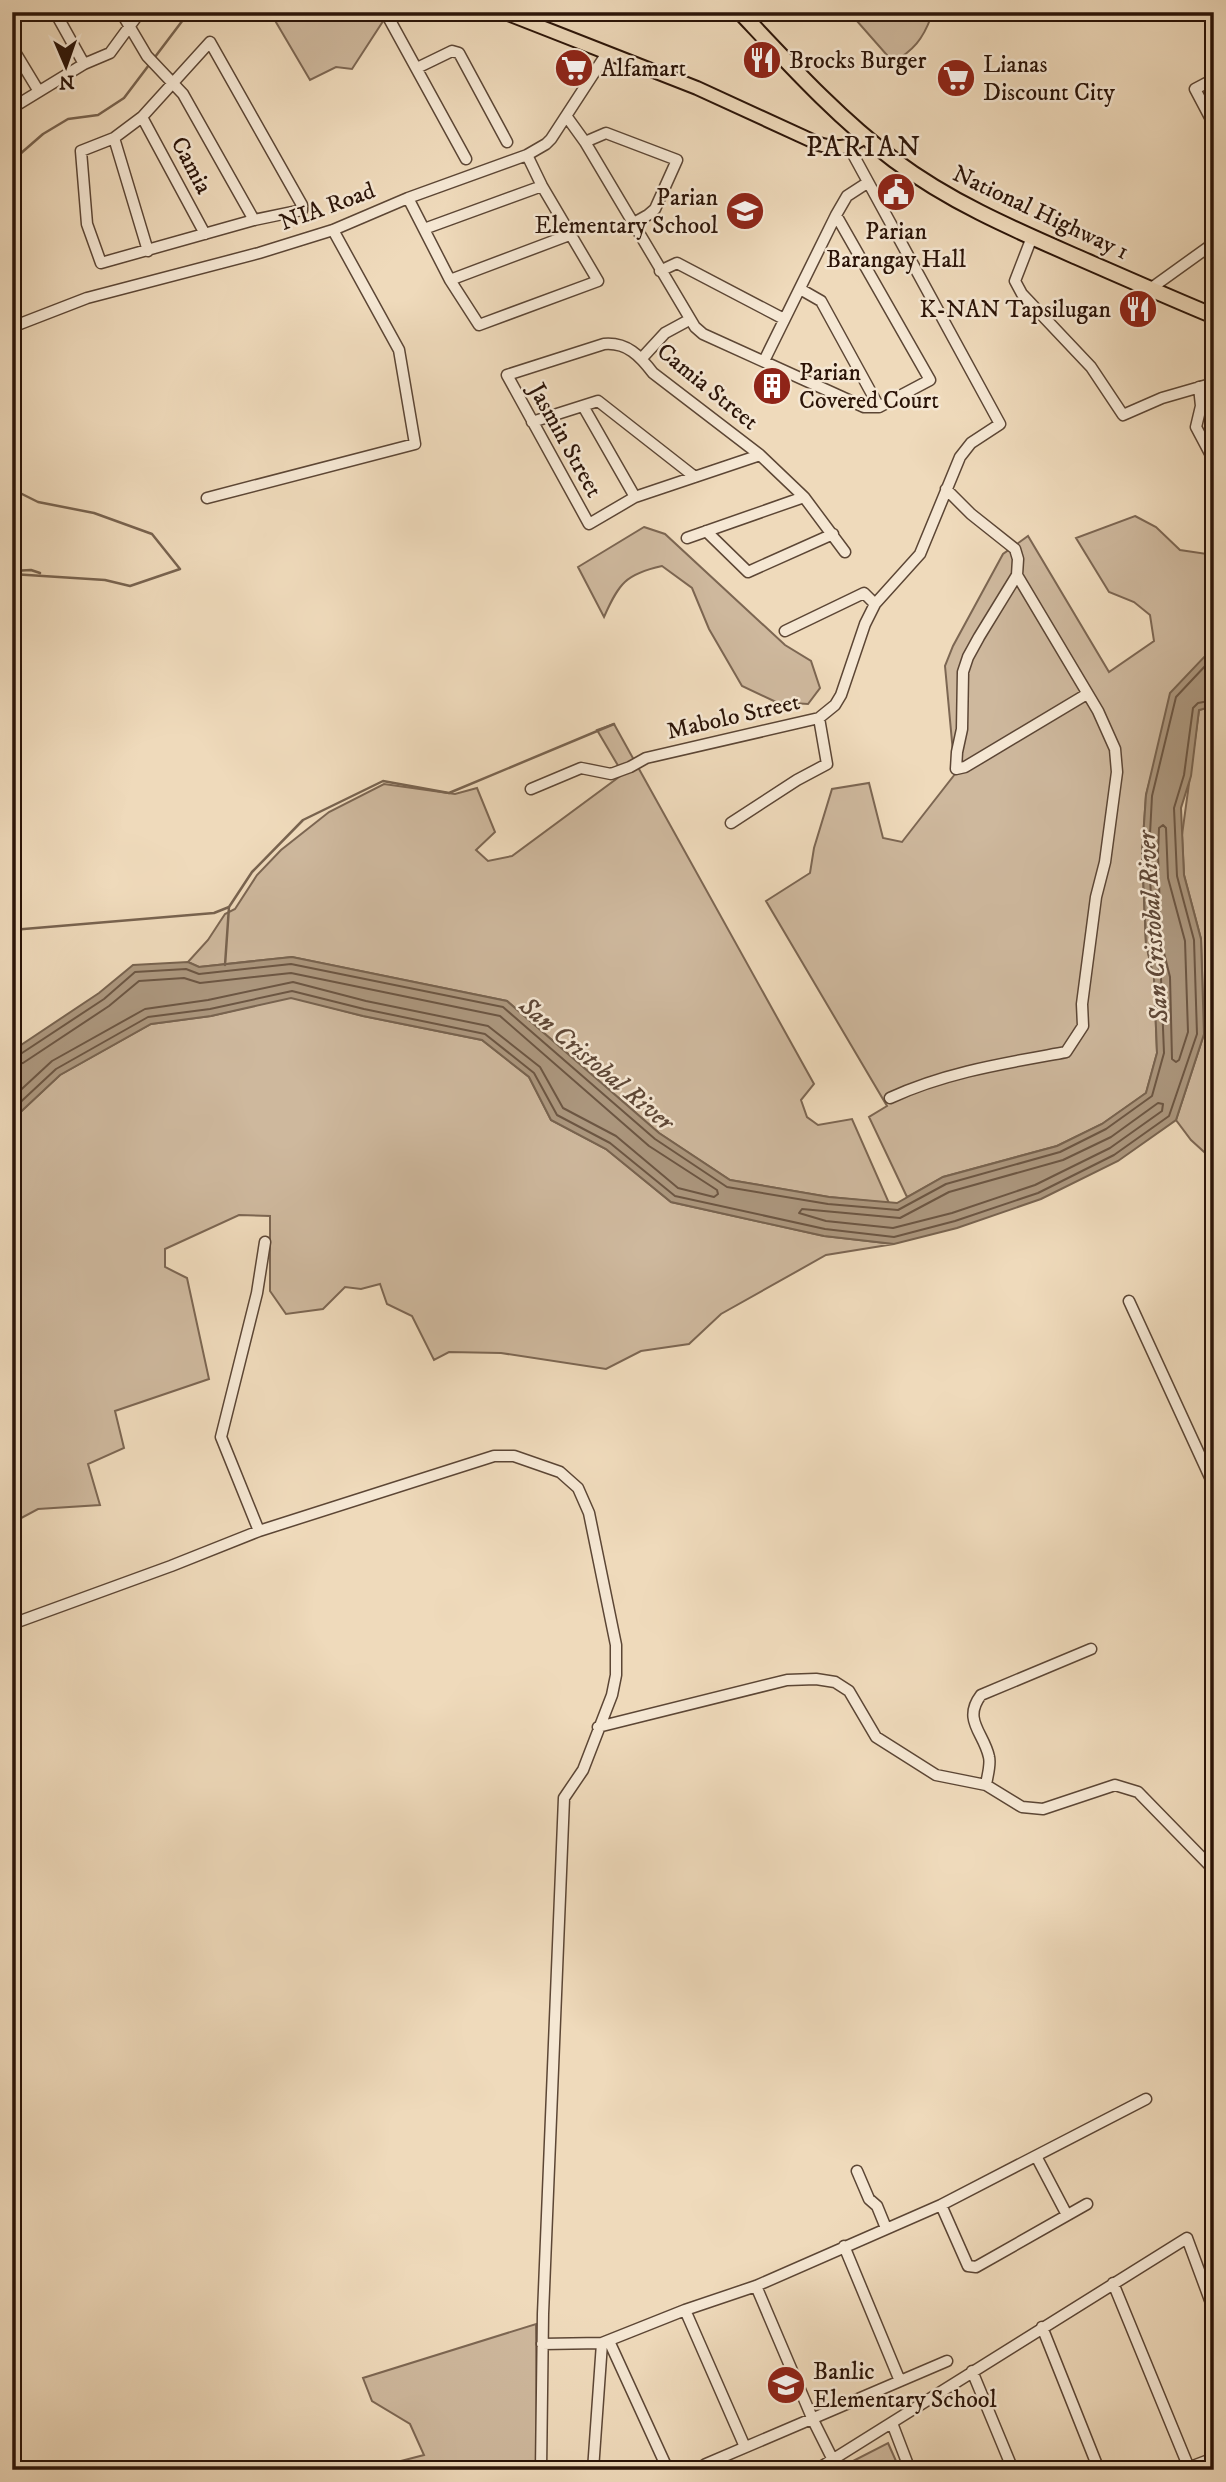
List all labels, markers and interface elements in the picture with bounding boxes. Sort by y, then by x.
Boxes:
north arrow [32,32,102,102]
restaurant icon: Brocks Burger [741,39,783,81]
place label: Brocks Burger [789,46,926,76]
supermarket icon: Alfamart [553,47,595,89]
place label: Lianas Discount City [983,50,1116,108]
place label: Alfamart [601,54,686,84]
supermarket icon: Lianas Discount City [935,57,977,99]
text: N [58,70,75,93]
district label: PARIAN [806,130,922,165]
street label: Camia [164,132,219,200]
street label: National Highway 1 [948,159,1134,267]
public building icon: Parian Barangay Hall [875,171,917,213]
street label: NIA Road [275,176,379,238]
place label: Parian Elementary School [534,183,719,241]
school or university icon: Parian Elementary School [724,190,766,232]
place label: Parian Barangay Hall [826,217,967,275]
restaurant icon: K-NAN Tapsilugan [1117,288,1159,330]
place label: K-NAN Tapsilugan [919,295,1111,325]
street label: Camia Street [650,337,765,437]
place label: Parian Covered Court [799,358,939,416]
building icon: Parian Covered Court [751,365,793,407]
street label: Jasmin Street [521,376,609,503]
street label: Mabolo Street [664,687,803,747]
water label: San Cristobal River [1130,828,1177,1025]
water label: San Cristobal River [511,989,682,1140]
place label: Banlic Elementary School [813,2357,997,2415]
school or university icon: Banlic Elementary School [765,2364,807,2406]

